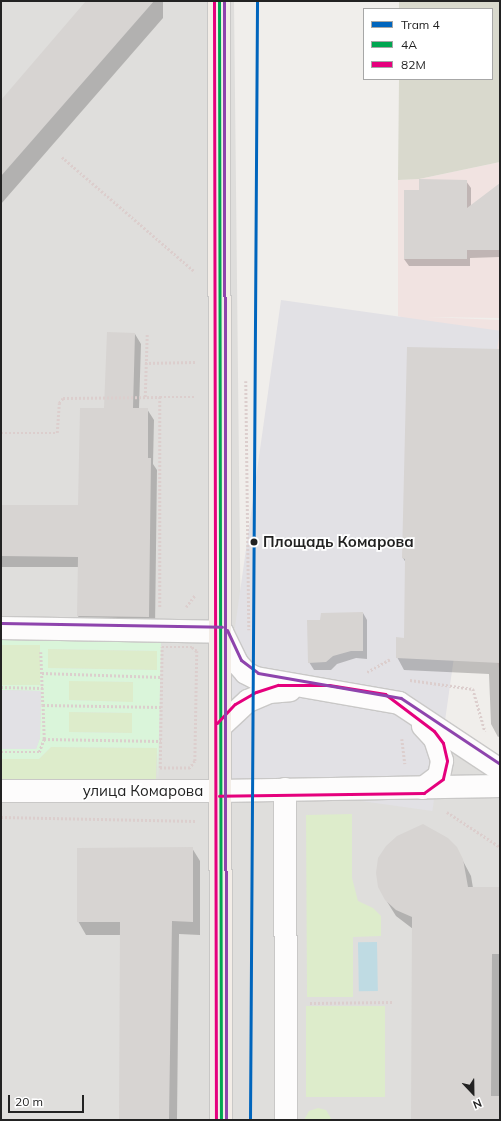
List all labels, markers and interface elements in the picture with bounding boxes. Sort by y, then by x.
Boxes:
legend [363,8,493,80]
text: Tram 4 [401,17,440,32]
text: 4А [401,37,417,52]
text: 82М [401,57,426,72]
place label: Площадь Комарова [263,533,414,551]
marker: Площадь Комарова [248,536,260,548]
street label: улица Комарова [83,782,203,800]
north arrow [453,1073,493,1113]
scale bar [10,1087,86,1113]
text: 20 m [15,1094,43,1109]
text: N [471,1096,484,1112]

